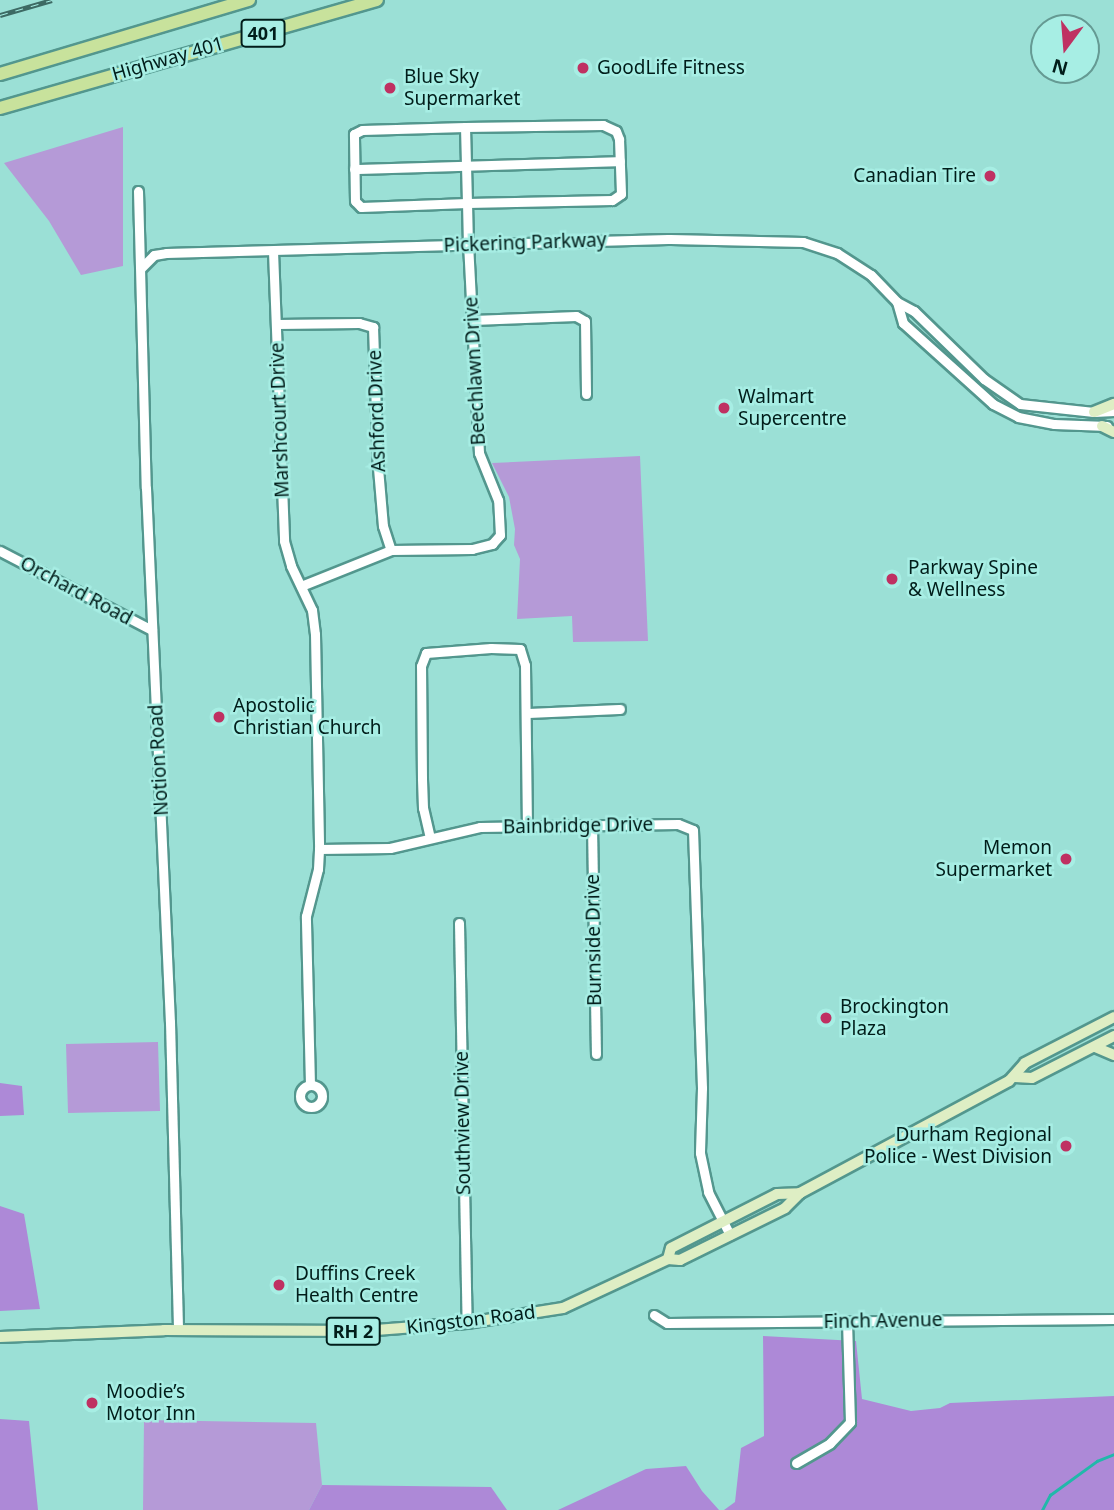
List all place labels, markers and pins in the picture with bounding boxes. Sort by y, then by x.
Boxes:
place label: GoodLife Fitness [597,57,745,79]
marker: GoodLife Fitness [575,60,591,76]
place label: Blue Sky Supermarket [404,66,520,110]
marker: Blue Sky Supermarket [382,80,398,96]
place label: Canadian Tire [853,165,976,187]
marker: Canadian Tire [982,168,998,184]
place label: Walmart Supercentre [738,386,847,430]
marker: Walmart Supercentre [716,400,732,416]
place label: Parkway Spine & Wellness [908,557,1038,601]
marker: Parkway Spine & Wellness [882,569,902,589]
place label: Apostolic Christian Church [233,695,382,739]
marker: Apostolic Christian Church [211,709,227,725]
place label: Memon Supermarket [936,837,1052,881]
marker: Memon Supermarket [1058,851,1074,867]
place label: Brockington Plaza [840,996,949,1040]
marker: Brockington Plaza [818,1010,834,1026]
place label: Durham Regional Police - West Division [864,1124,1052,1168]
marker: Durham Regional Police - West Division [1058,1138,1074,1154]
place label: Duffins Creek Health Centre [295,1263,418,1307]
marker: Duffins Creek Health Centre [269,1275,289,1295]
place label: Moodie’s Motor Inn [106,1381,196,1425]
marker: Moodie’s Motor Inn [84,1395,100,1411]

